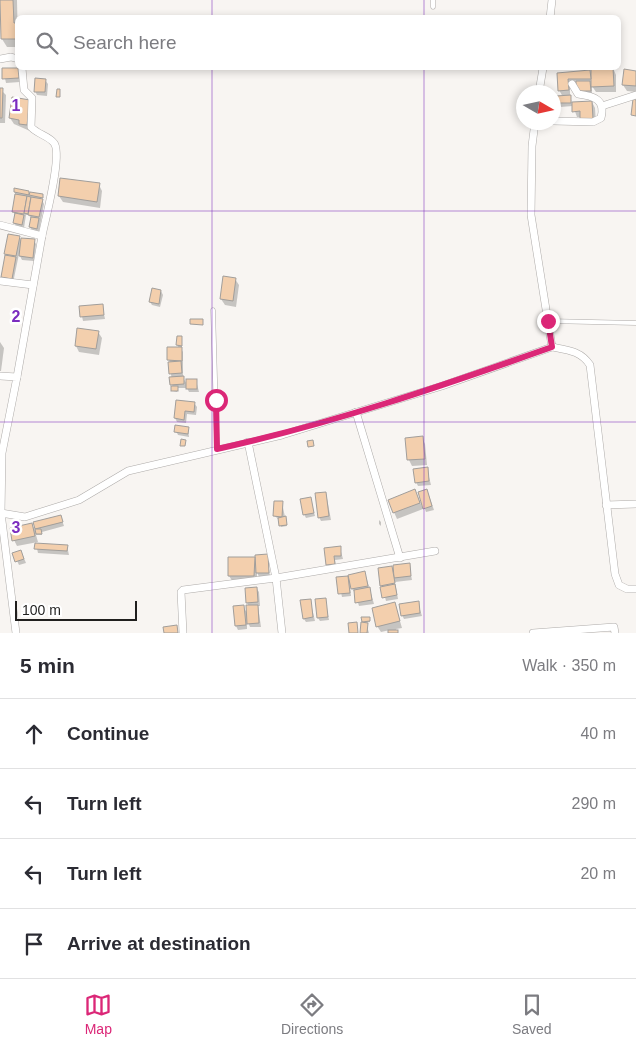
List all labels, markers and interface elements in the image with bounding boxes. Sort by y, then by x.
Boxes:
search box [15,15,621,70]
icon: search [33,29,61,57]
text: Search here [73,32,177,53]
north arrow [516,85,561,130]
text: 1 [12,97,21,114]
text: 2 [12,308,21,325]
route end [537,310,560,333]
route start [205,389,228,412]
text: 3 [12,519,21,536]
scale bar [15,598,138,621]
text: 100 m [22,602,61,618]
text: 5 min [20,654,75,677]
text: Walk · 350 m [522,657,616,674]
icon: ahead [20,720,48,748]
text: Continue [67,723,149,744]
text: 40 m [580,725,616,742]
icon: left [20,790,48,818]
text: Turn left [67,793,142,814]
text: 290 m [572,795,616,812]
icon: left [20,860,48,888]
text: Turn left [67,863,142,884]
text: 20 m [580,865,616,882]
icon: arrive [20,930,48,958]
text: Arrive at destination [67,933,251,954]
tab: Map [84,991,112,1037]
tab: Directions [281,991,343,1037]
tab: Saved [512,991,552,1037]

